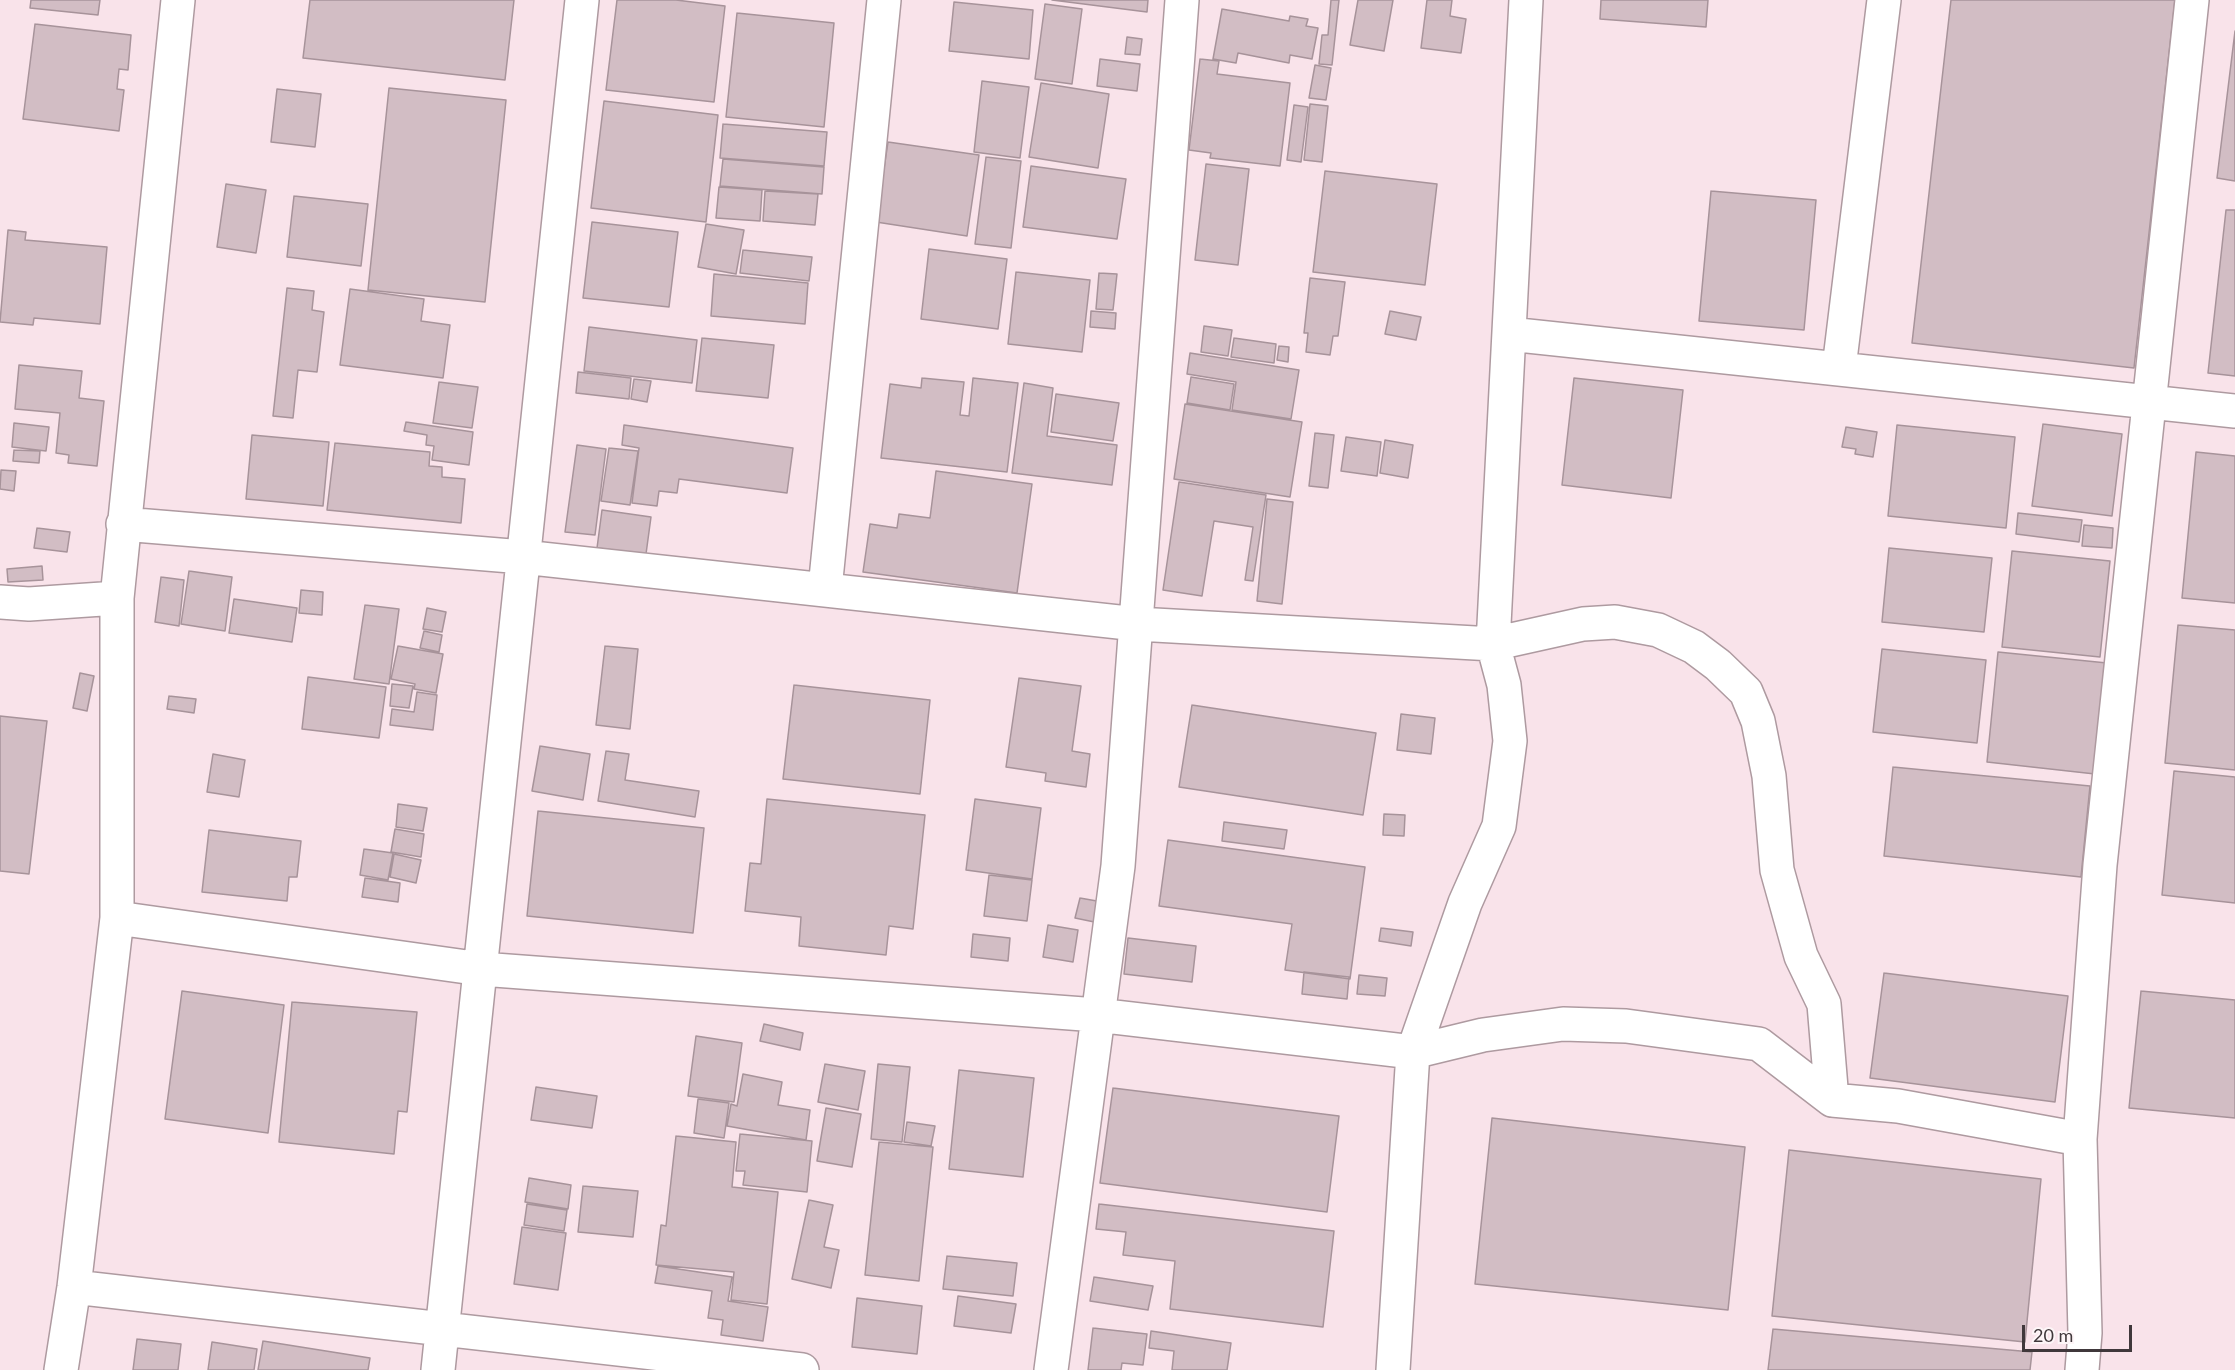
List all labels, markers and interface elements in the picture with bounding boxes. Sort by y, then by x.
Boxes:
scale bar [2025,1313,2134,1351]
text: 20 m [2033,1324,2073,1346]

